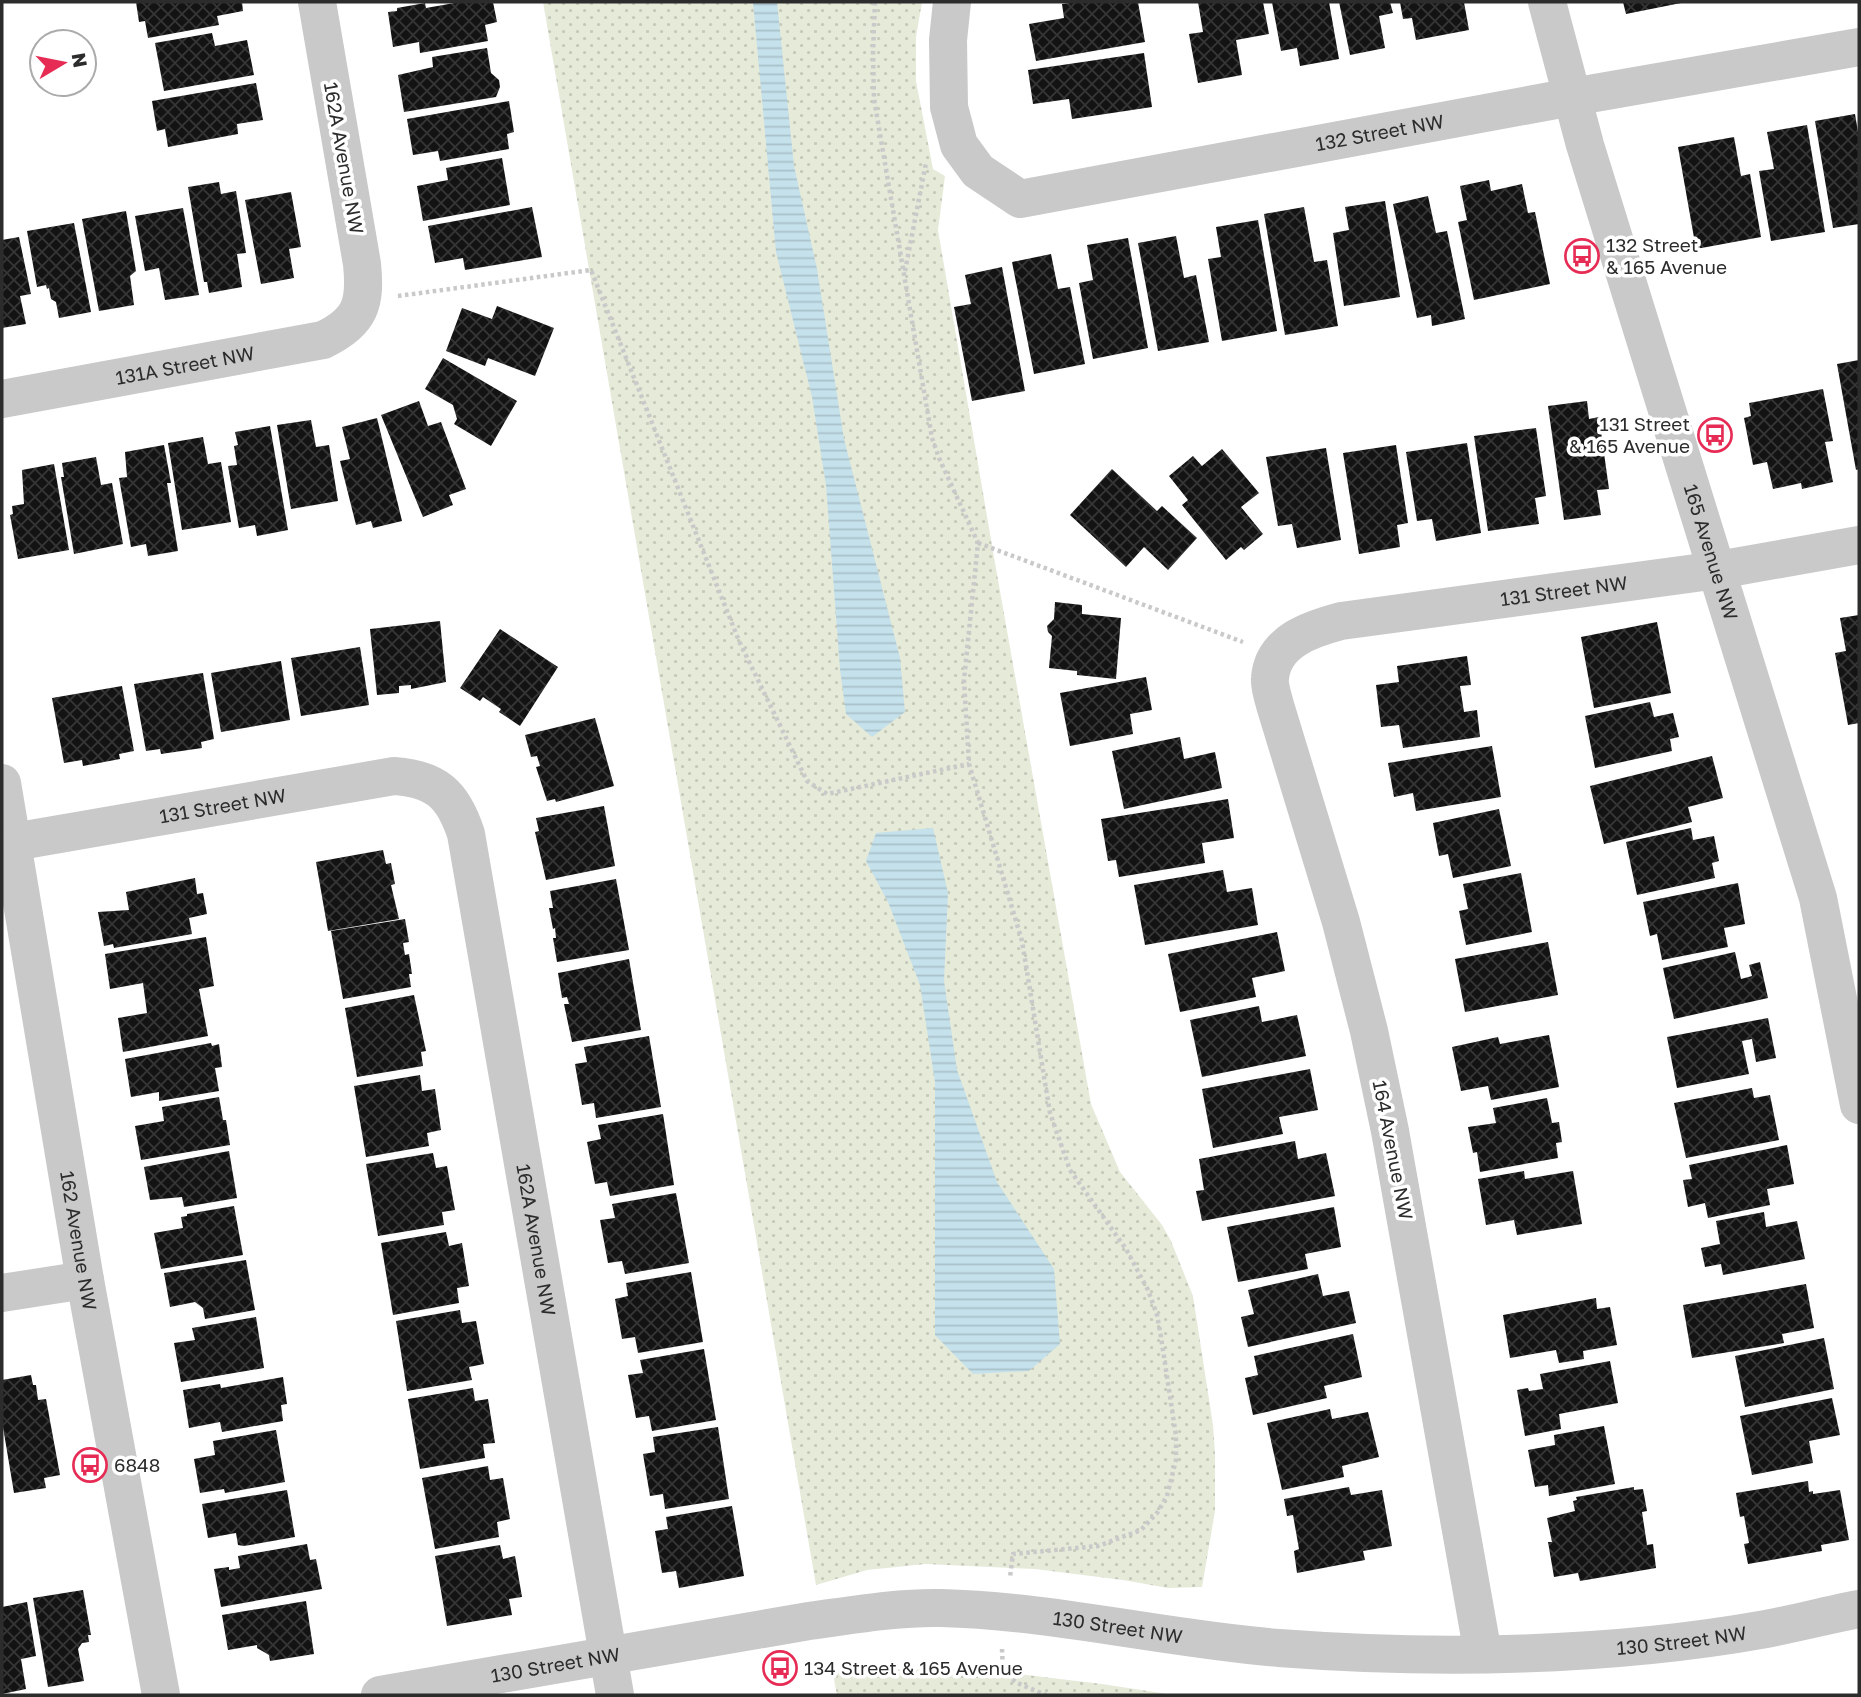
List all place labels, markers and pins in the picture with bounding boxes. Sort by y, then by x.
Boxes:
place label: 132 Street & 165 Avenue [1606,233,1727,278]
bus stop icon: 132 Street & 165 Avenue [1563,237,1601,275]
place label: 131 Street & 165 Avenue [1569,412,1690,457]
bus stop icon: 131 Street & 165 Avenue [1696,416,1734,454]
bus stop icon: 6848 [71,1446,109,1484]
place label: 6848 [114,1453,160,1476]
bus stop icon: 134 Street & 165 Avenue [761,1649,799,1687]
place label: 134 Street & 165 Avenue [804,1656,1023,1679]

